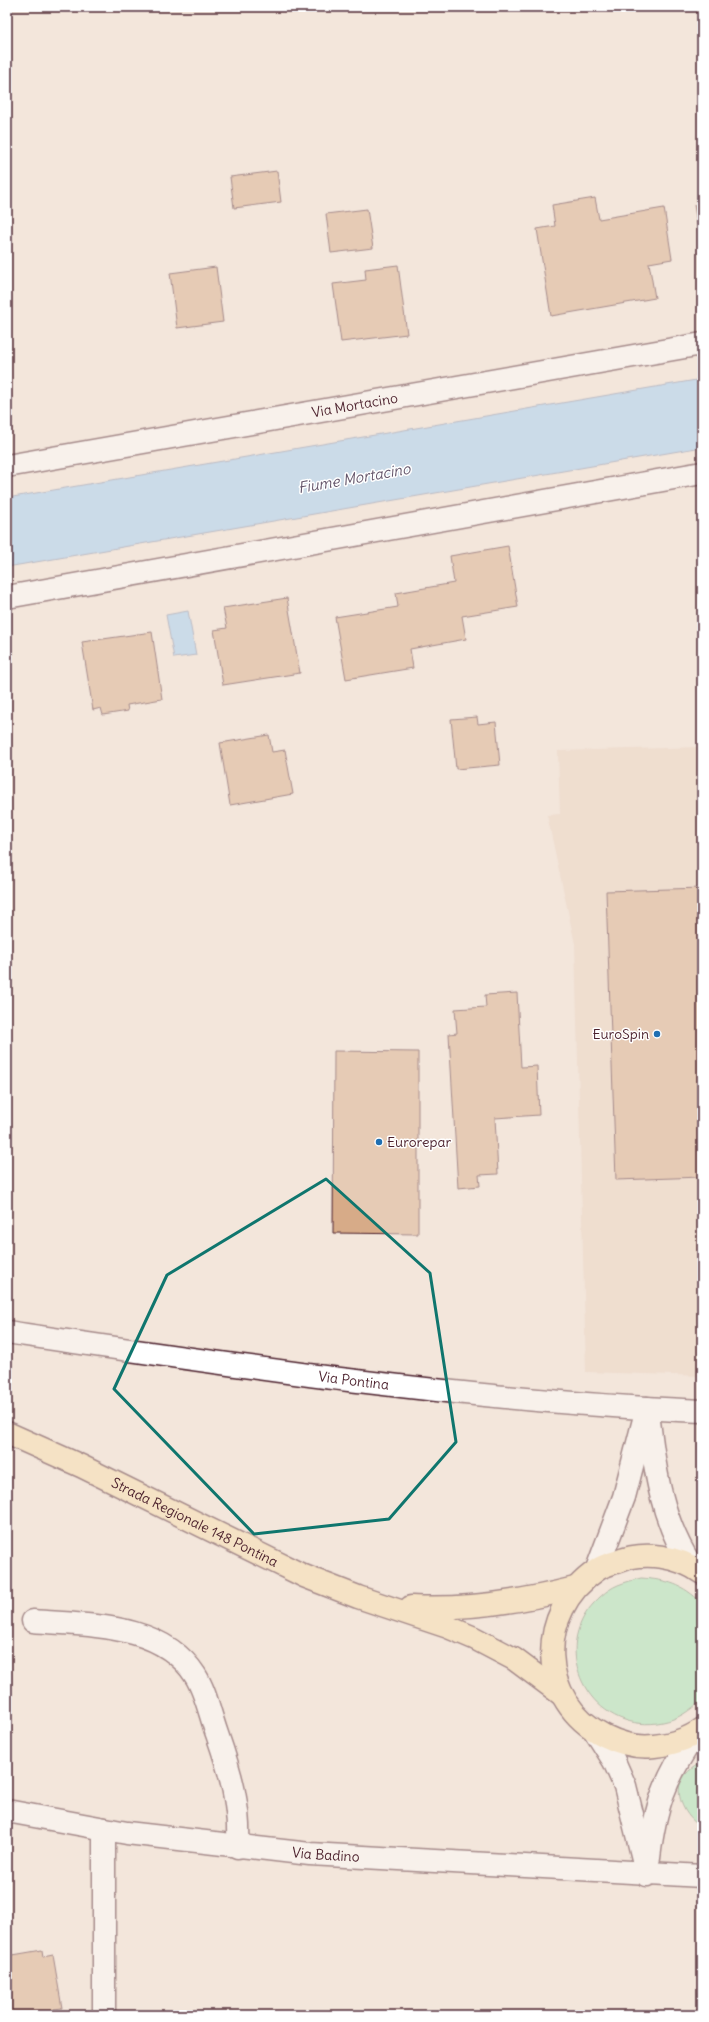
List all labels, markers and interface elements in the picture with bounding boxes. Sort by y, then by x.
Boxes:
street label: Via Mortacino [310,389,399,421]
water label: Fiume Mortacino [296,459,413,497]
place label: EuroSpin [592,1025,649,1043]
marker: EuroSpin [652,1029,662,1039]
place label: Eurorepar [387,1133,451,1151]
marker: Eurorepar [374,1137,384,1147]
street label: Via Pontina [317,1367,390,1394]
street label: Strada Regionale 148 Pontina [109,1474,281,1571]
street label: Via Badino [291,1843,360,1866]

